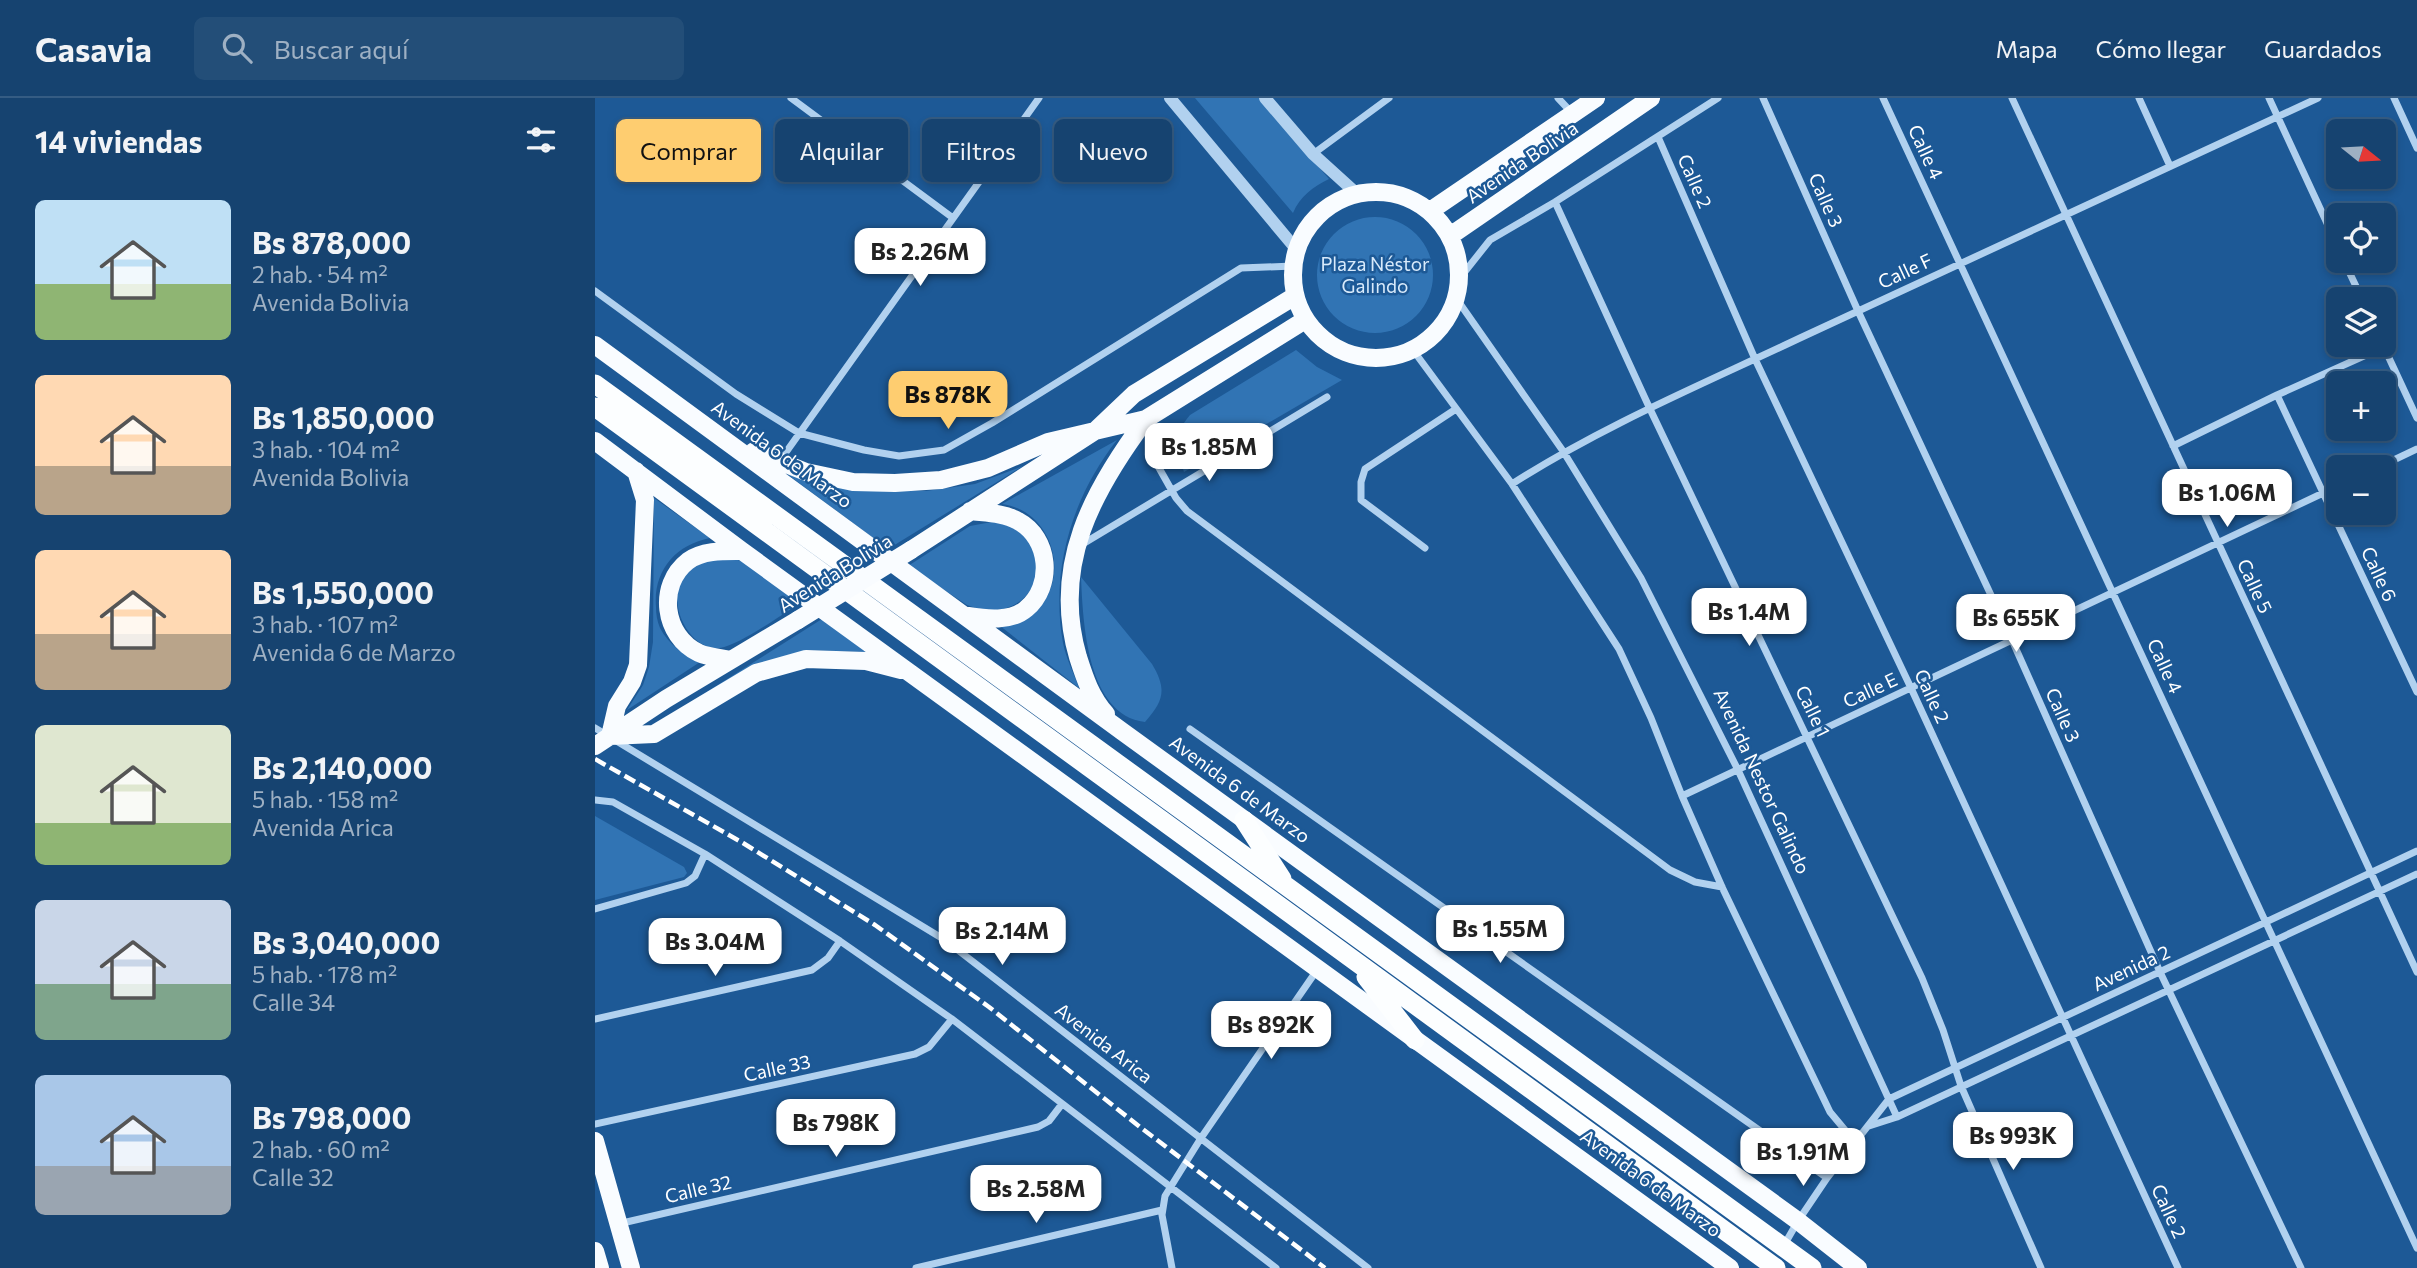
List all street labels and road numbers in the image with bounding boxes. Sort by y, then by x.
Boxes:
street label: Avenida Bolivia [1461,116,1582,207]
street label: Calle 4 [1904,121,1949,183]
street label: Calle 2 [1673,150,1718,211]
street label: Calle 3 [1804,169,1849,231]
street label: Calle F [1874,248,1936,293]
street label: Avenida 6 de Marzo [707,395,857,512]
street label: Avenida Bolivia [774,528,896,617]
street label: Calle 6 [2357,543,2402,605]
street label: Calle 5 [2233,555,2278,617]
street label: Calle 4 [2143,635,2188,697]
street label: Calle 2 [1910,665,1955,726]
street label: Calle E [1839,667,1901,712]
street label: Calle 1 [1791,681,1836,740]
street label: Avenida Nestor Galindo [1709,684,1816,877]
street label: Calle 3 [2041,684,2086,746]
street label: Avenida 6 de Marzo [1165,730,1315,847]
street label: Avenida 2 [2088,940,2173,995]
street label: Avenida Arica [1051,998,1158,1088]
street label: Calle 33 [741,1049,812,1086]
street label: Avenida 6 de Marzo [1576,1124,1726,1241]
street label: Calle 32 [662,1170,733,1207]
street label: Calle 2 [2147,1180,2192,1241]

